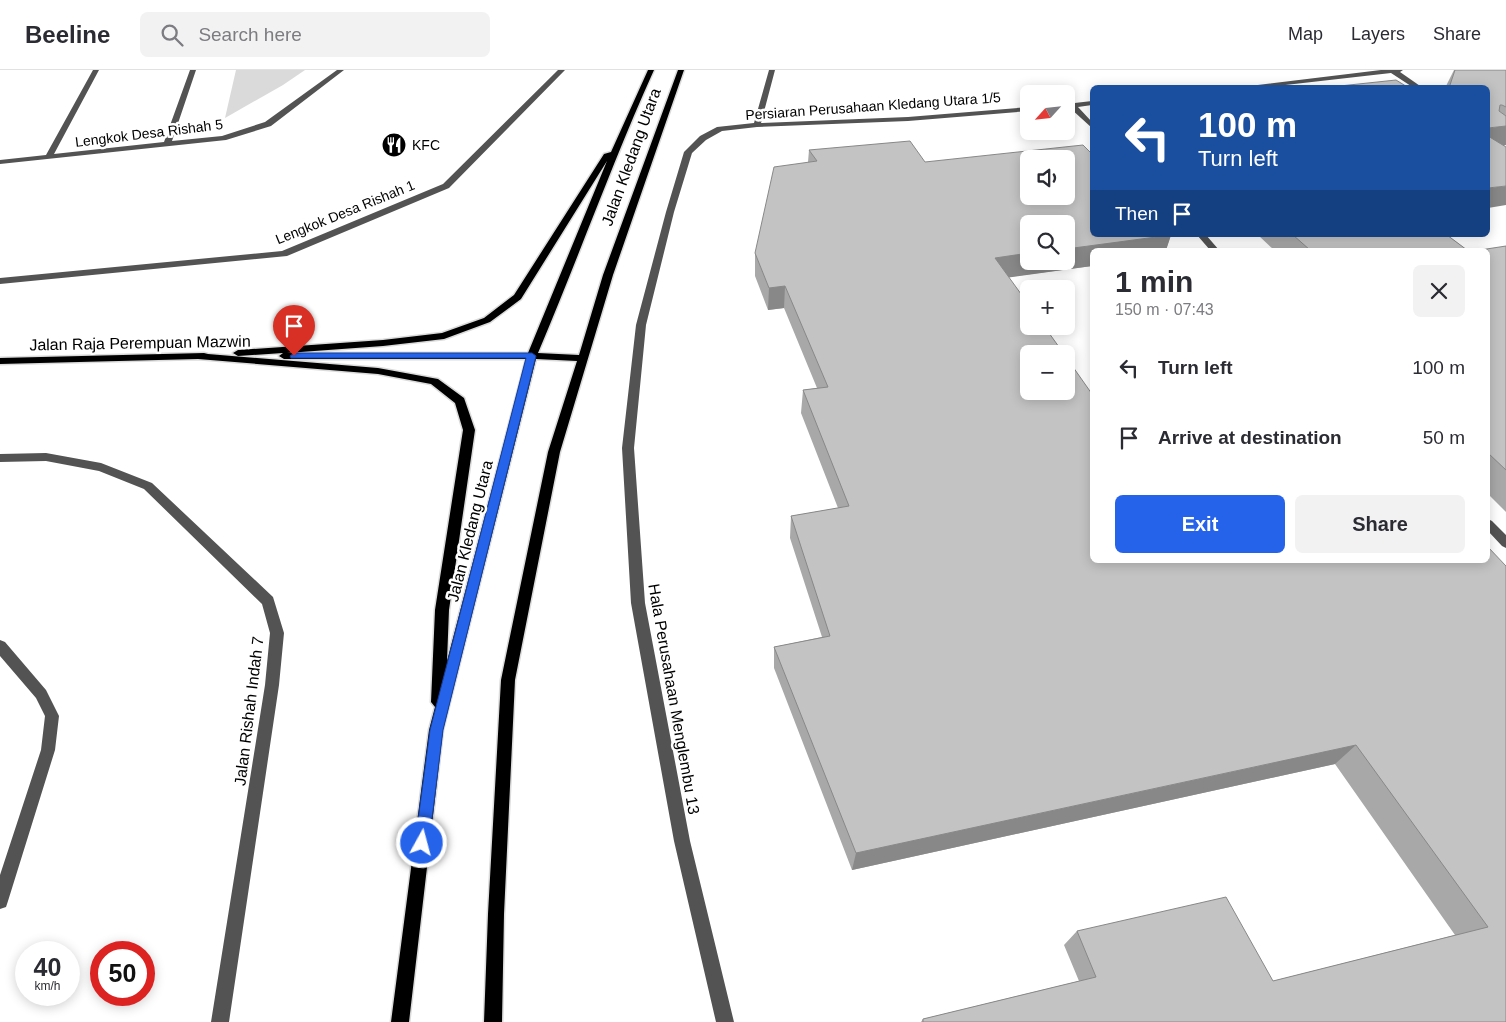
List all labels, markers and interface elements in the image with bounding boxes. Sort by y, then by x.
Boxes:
search box [140,12,490,57]
text: Beeline [25,21,110,48]
icon: search [158,21,186,49]
text: Search here [198,24,302,45]
text: Map [1288,24,1323,44]
text: Layers [1351,24,1405,44]
text: Share [1433,24,1481,44]
north arrow [1020,85,1075,140]
map controls [1020,85,1075,400]
street label: Jalan Kledang Utara [598,86,664,228]
street label: Persiaran Perusahaan Kledang Utara 1/5 [745,89,1001,123]
icon: left [1115,105,1180,170]
text: 100 m [1198,105,1297,144]
street label: Lengkok Desa Rishah 5 [74,116,224,150]
restaurant icon: KFC [381,132,407,158]
place label: KFC [412,137,440,153]
text: Turn left [1198,146,1278,171]
button: sound [1020,150,1075,205]
street label: Lengkok Desa Rishah 1 [273,177,417,247]
icon: arrive [1168,200,1196,228]
text: Then [1115,203,1158,224]
button: search [1020,215,1075,270]
text: 1 min [1115,265,1193,298]
button: close [1413,265,1465,317]
button: + [1020,280,1075,335]
text: 150 m · 07:43 [1115,301,1214,318]
pin [273,305,315,356]
icon: arrive [280,312,308,340]
street label: Jalan Raja Perempuan Mazwin [29,333,251,353]
button: − [1020,345,1075,400]
icon: left [1115,354,1143,382]
text: Turn left [1158,357,1233,378]
text: 100 m [1412,357,1465,378]
icon: arrive [1115,424,1143,452]
text: Arrive at destination [1158,427,1342,448]
text: 50 m [1423,427,1465,448]
street label: Jalan Kledang Utara [444,459,496,603]
button: Exit [1115,495,1285,553]
button: Share [1295,495,1465,553]
street label: Hala Perusahaan Menglembu 13 [645,582,703,816]
street label: Jalan Rishah Indah 7 [231,635,267,787]
position arrow [395,816,447,868]
speed limit sign: 50 [90,941,155,1006]
text: 40 [34,953,61,981]
text: km/h [34,979,61,993]

